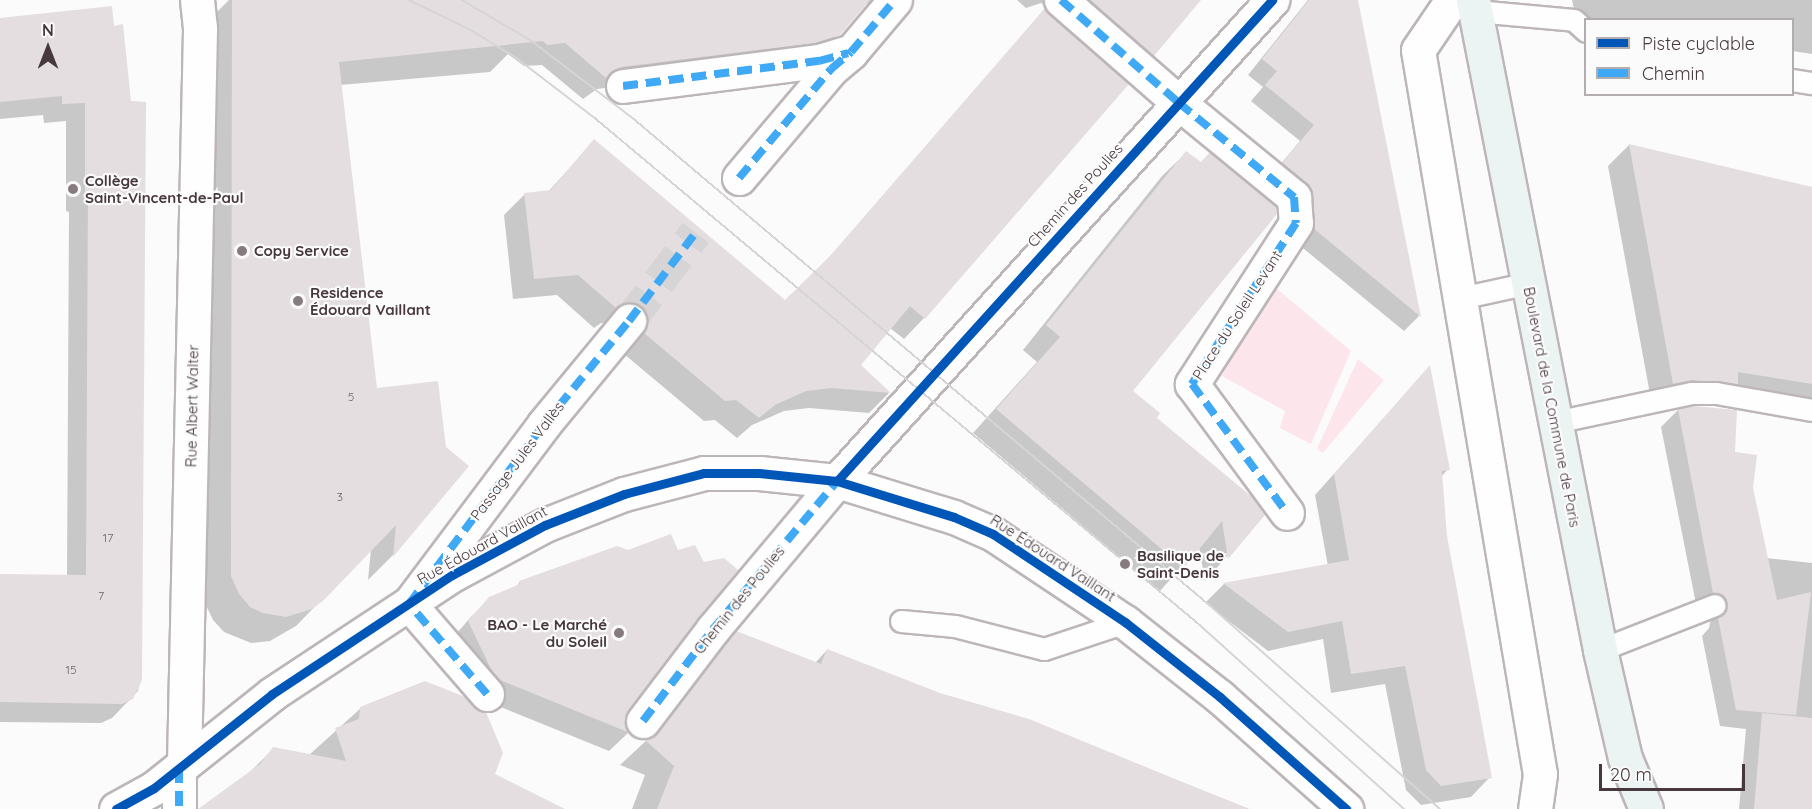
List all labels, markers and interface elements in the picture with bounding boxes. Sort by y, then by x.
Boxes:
north arrow [18,18,78,78]
legend [1584,18,1794,96]
text: N [42,20,54,40]
text: Piste cyclable [1642,32,1755,55]
text: Chemin [1642,62,1705,85]
street label: Chemin des Poulies [1024,139,1126,251]
place label: Collège Saint-Vincent-de-Paul [85,171,244,206]
marker: Collège Saint-Vincent-de-Paul [66,182,80,196]
place label: Copy Service [254,242,349,260]
marker: Copy Service [235,244,249,258]
street label: Place du Soleil Levant [1188,247,1286,383]
place label: Residence Édouard Vaillant [310,283,431,318]
street label: Boulevard de la Commune de Paris [1520,285,1584,529]
marker: Residence Édouard Vaillant [291,294,305,308]
street label: Rue Albert Walter [182,344,202,468]
house number: 5 [348,390,354,404]
street label: Passage Jules Vallès [466,398,568,524]
house number: 3 [337,490,343,504]
street label: Rue Édouard Vaillant [414,502,550,588]
street label: Rue Édouard Vaillant [987,511,1119,605]
house number: 17 [103,531,113,545]
street label: Chemin des Poulies [690,542,788,658]
place label: Basilique de Saint-Denis [1137,546,1224,581]
marker: Basilique de Saint-Denis [1118,557,1132,571]
house number: 7 [98,589,104,603]
place label: BAO - Le Marché du Soleil [487,615,607,650]
marker: BAO - Le Marché du Soleil [612,626,626,640]
house number: 15 [66,663,76,677]
scale bar [1602,752,1748,790]
text: 20 m [1610,763,1652,786]

